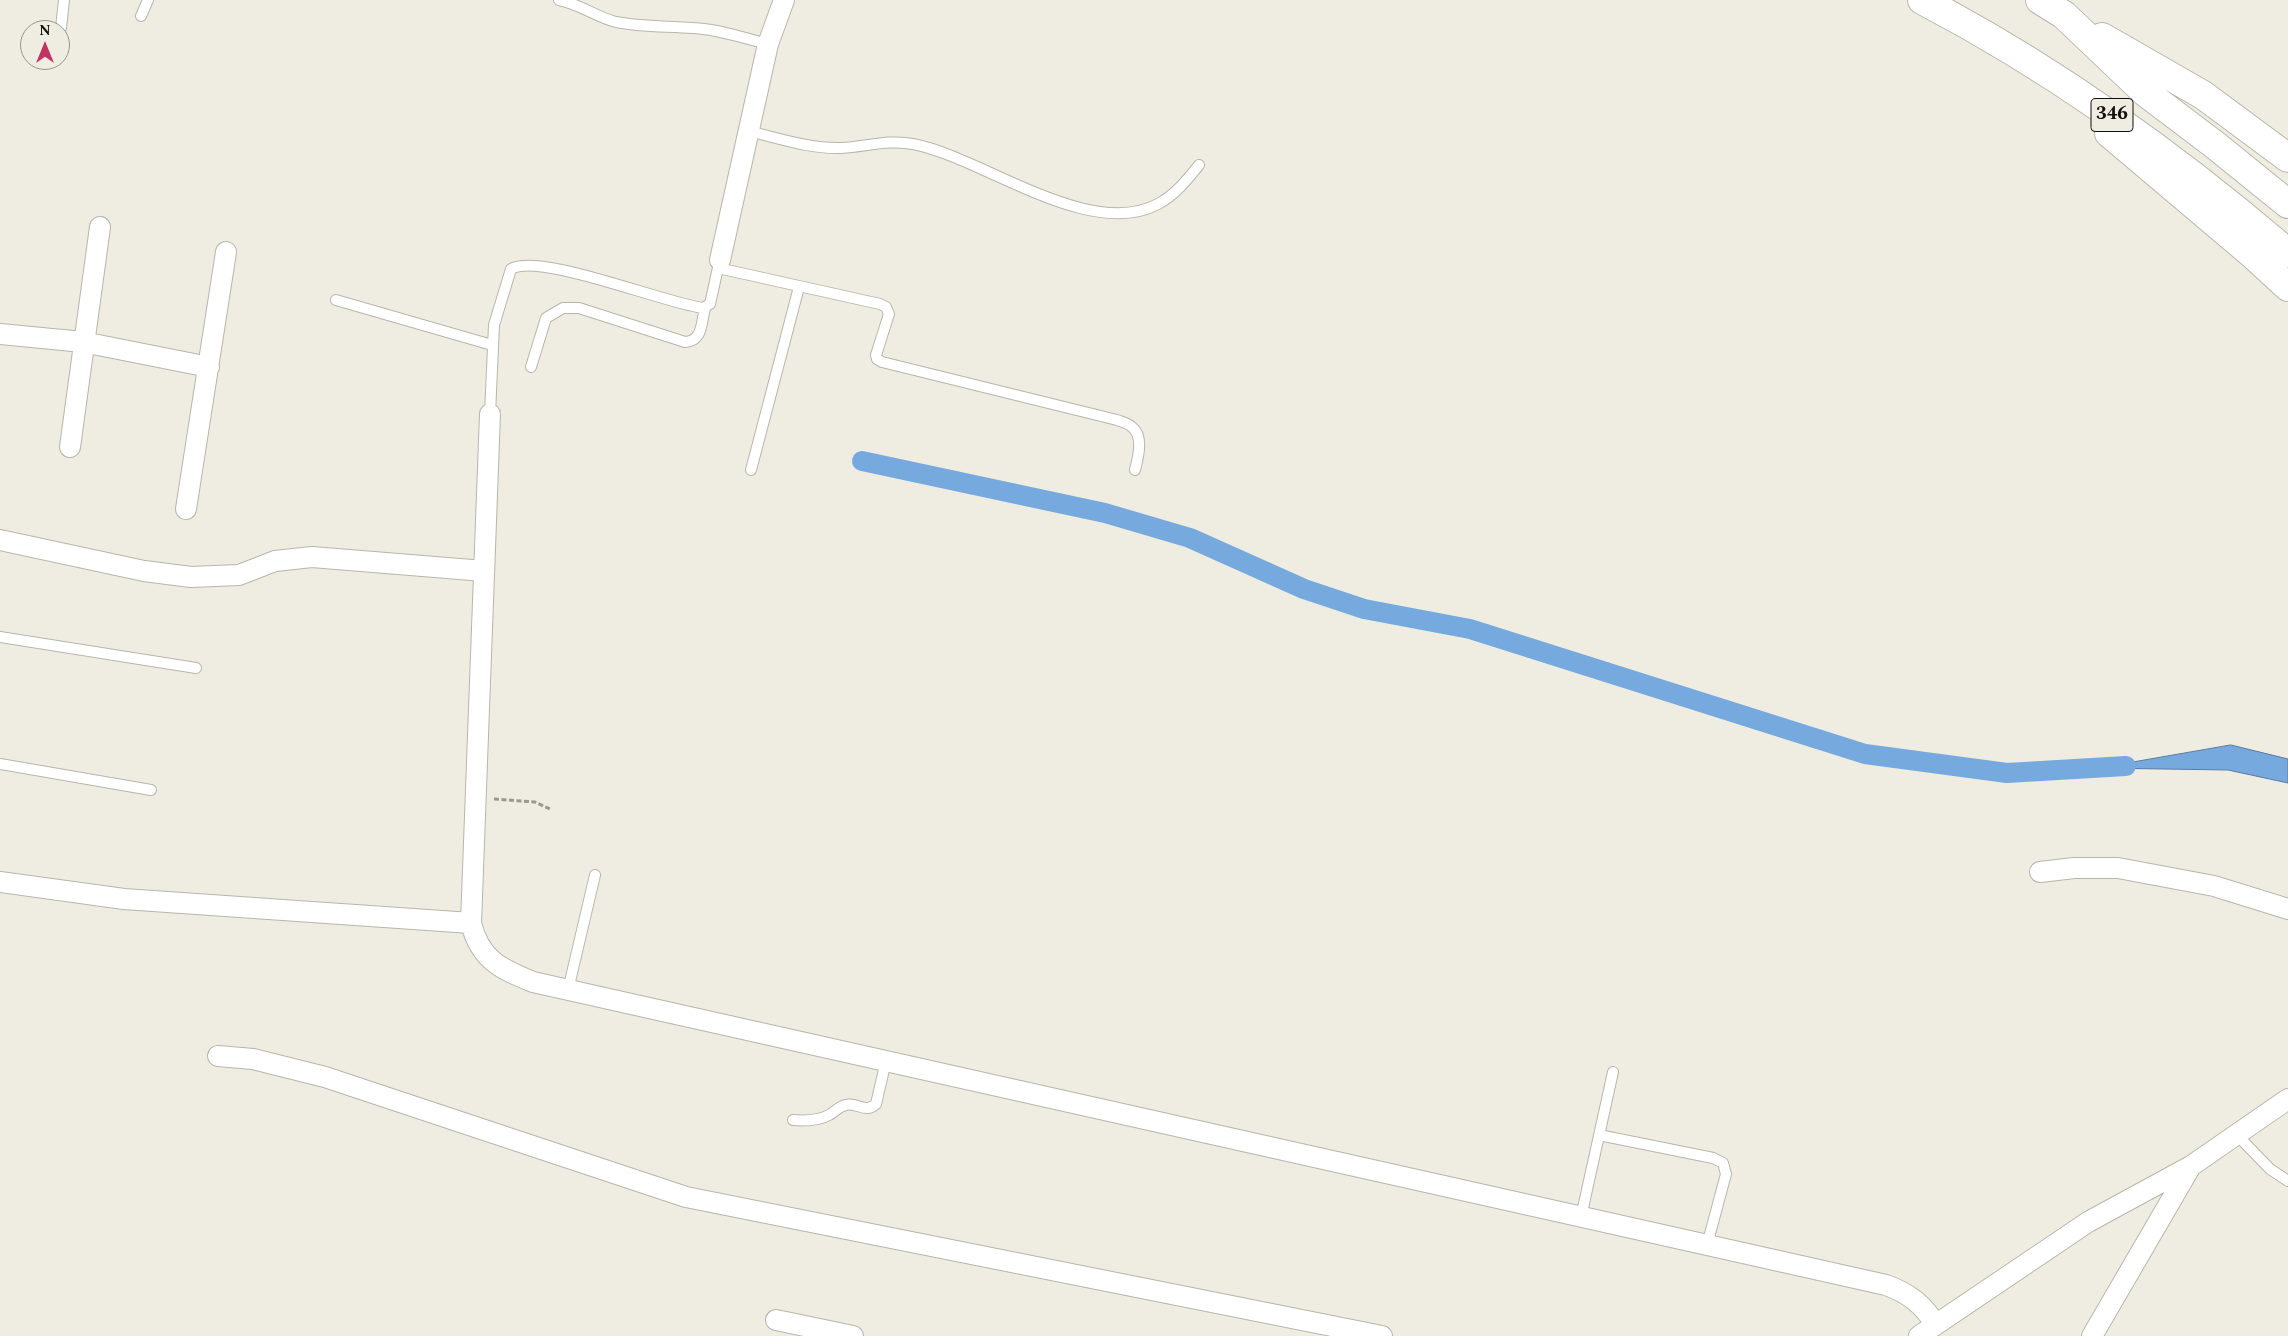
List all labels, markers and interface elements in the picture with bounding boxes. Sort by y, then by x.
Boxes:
north arrow [20,20,70,70]
text: N [39,20,51,41]
road number: 346 [2091,98,2133,132]

